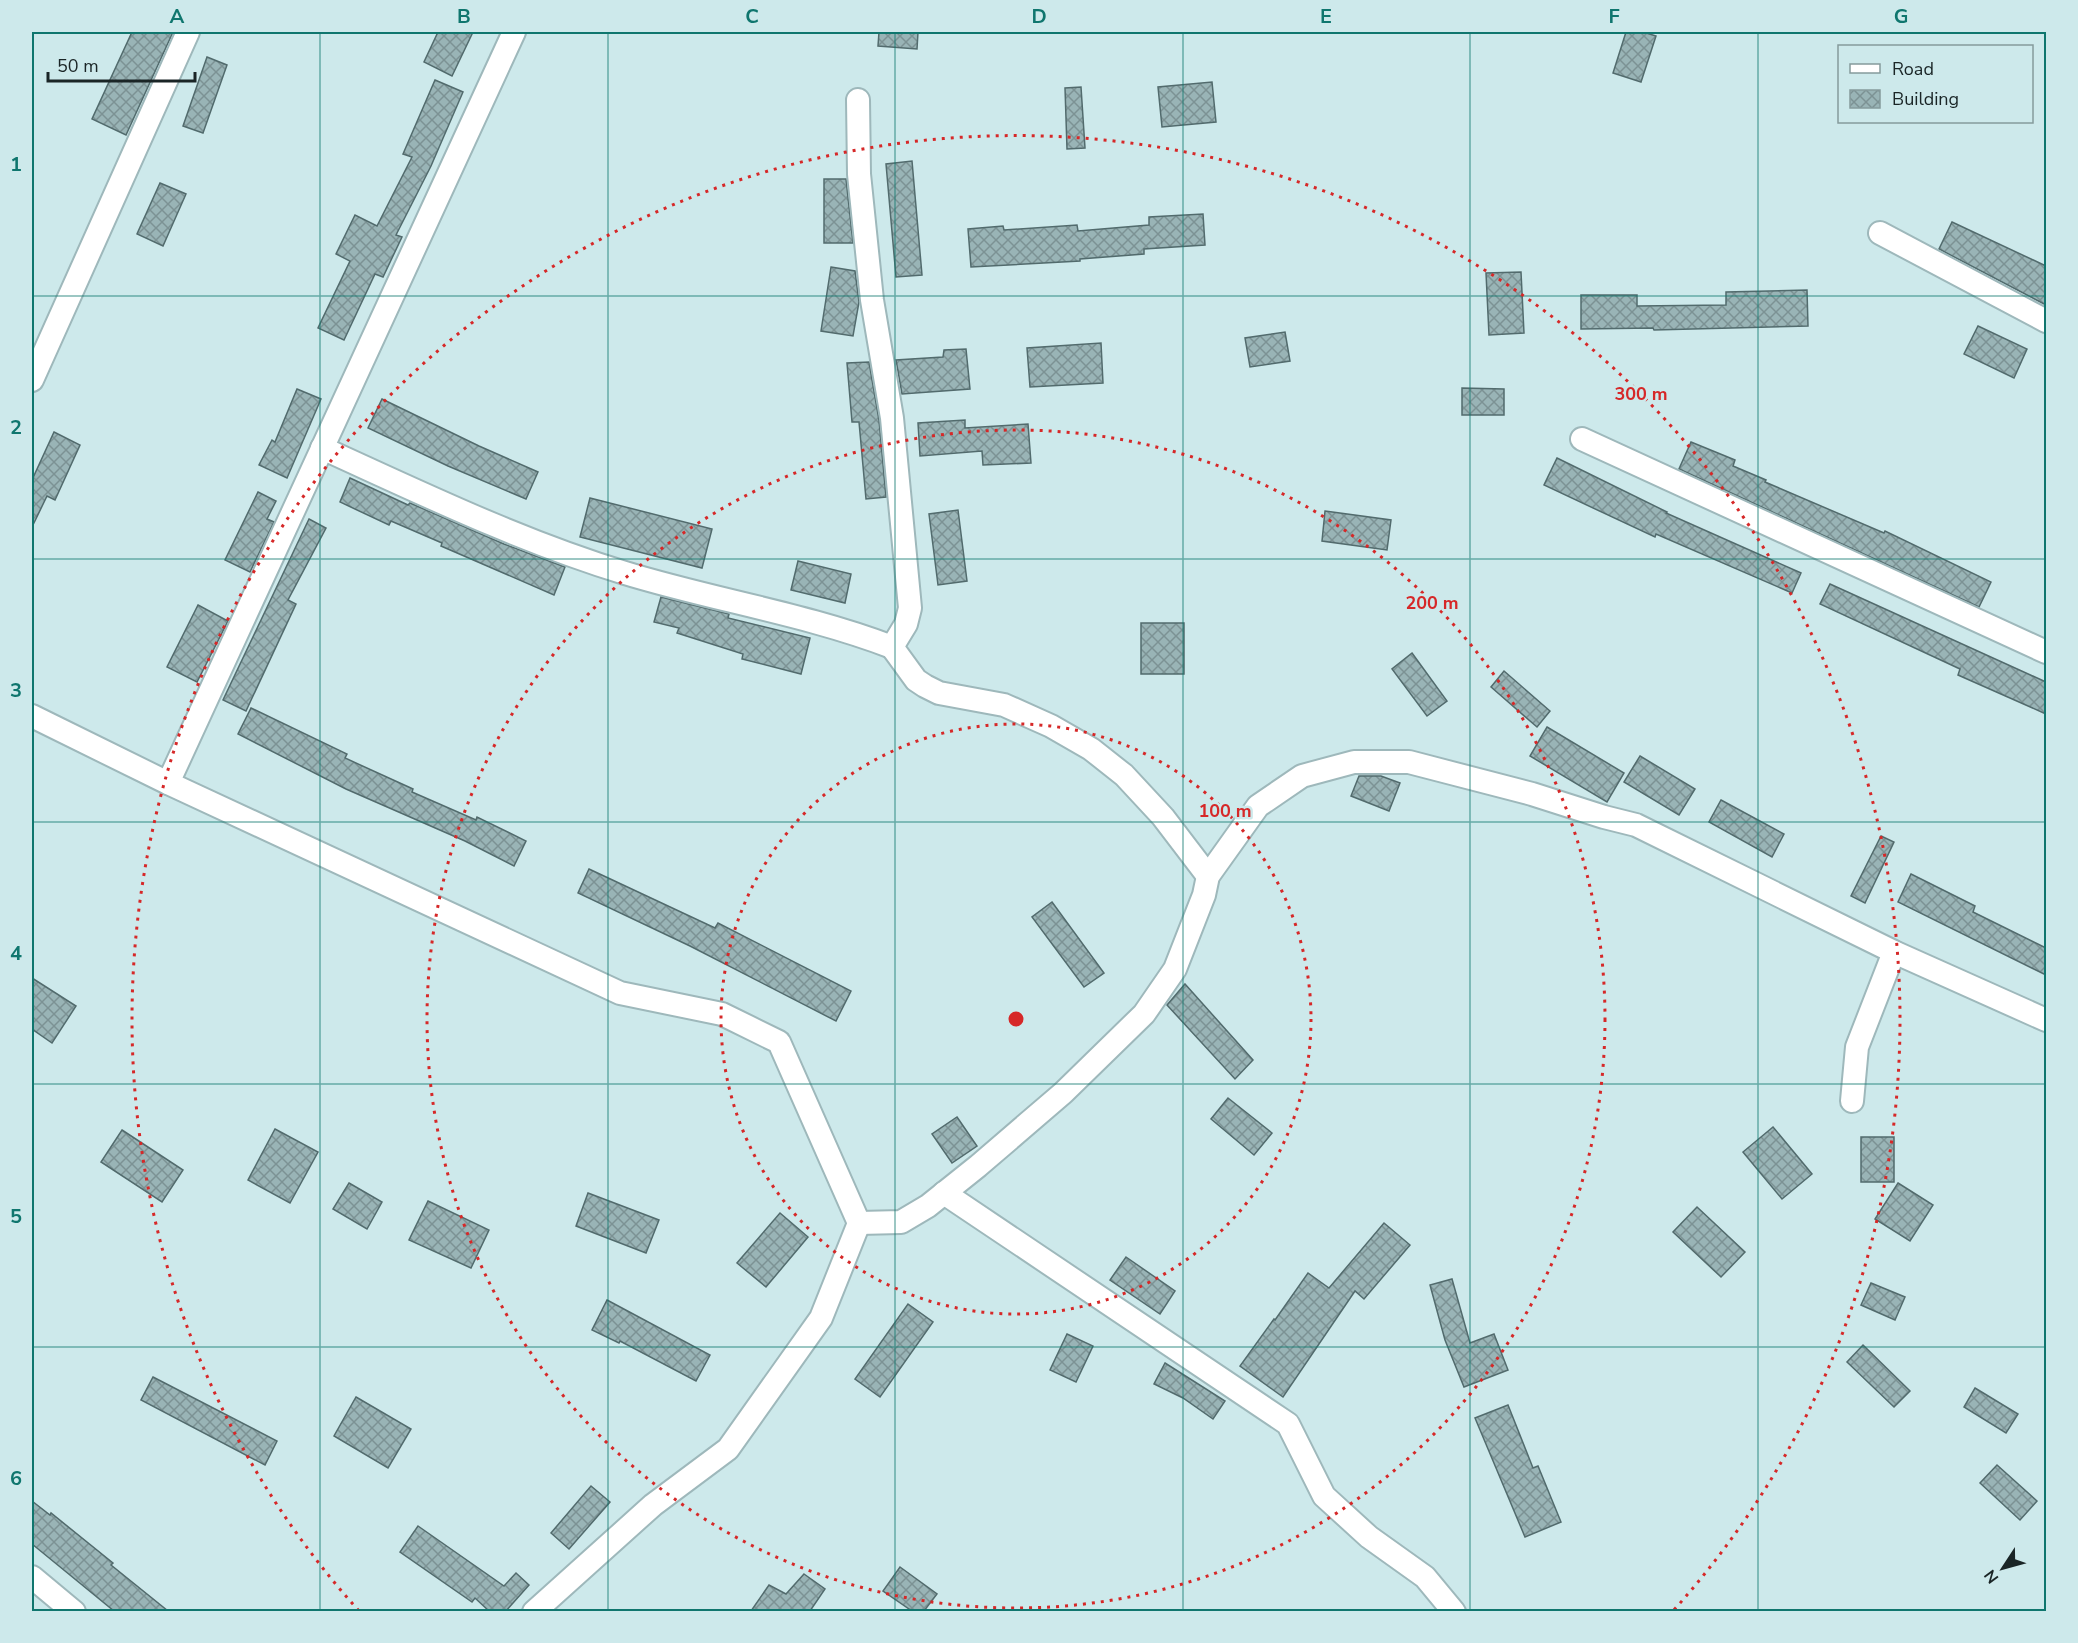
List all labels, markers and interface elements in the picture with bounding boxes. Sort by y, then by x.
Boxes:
text: A [170,3,185,30]
text: B [457,3,471,30]
text: C [745,3,759,30]
text: D [1031,3,1047,30]
text: E [1320,3,1332,30]
text: F [1608,3,1620,30]
text: G [1894,3,1908,30]
scale bar [48,45,195,83]
legend [1838,45,2033,123]
text: 50 m [57,54,99,78]
text: Road [1892,57,1934,81]
text: Building [1892,87,1959,111]
text: 1 [10,151,22,178]
text: 300 m [1614,382,1668,406]
text: 2 [10,414,22,441]
text: 200 m [1405,591,1459,615]
text: 3 [10,677,22,704]
text: 100 m [1198,799,1252,823]
text: 4 [10,940,22,967]
centre of rings [1006,1009,1026,1029]
text: 5 [10,1203,22,1230]
text: 6 [10,1465,22,1492]
north arrow [1973,1538,2033,1598]
text: N [1979,1565,2004,1588]

